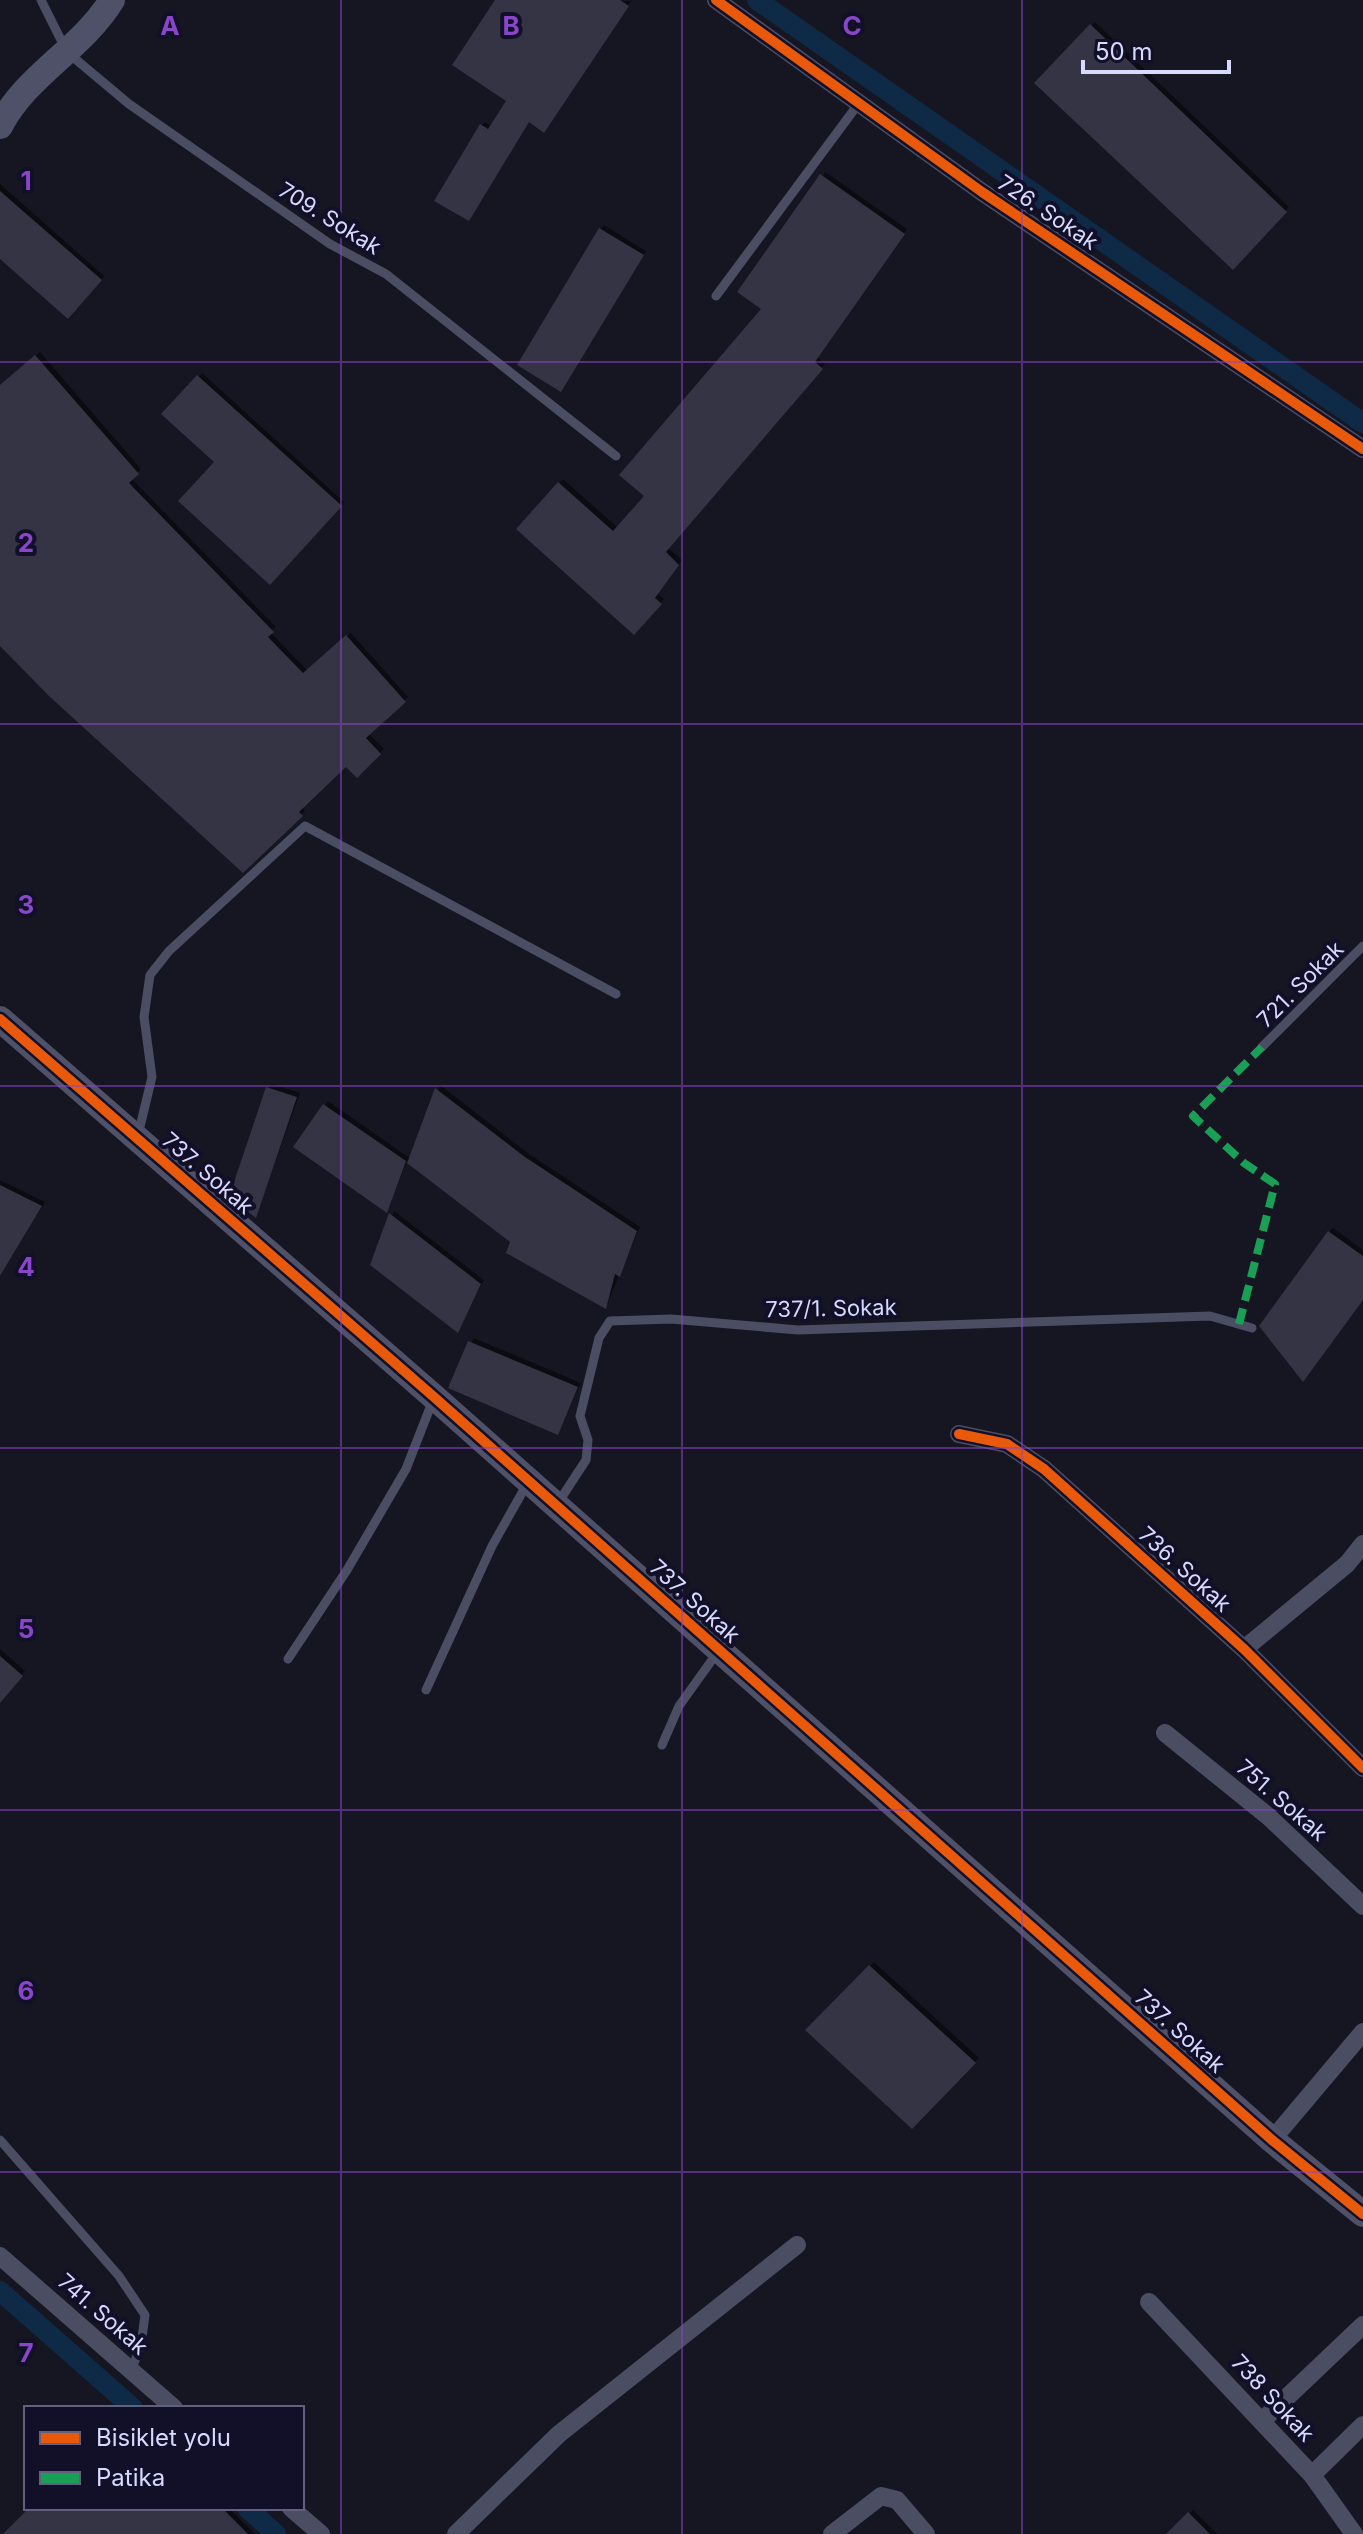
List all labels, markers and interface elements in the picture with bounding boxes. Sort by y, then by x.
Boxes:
text: A [160,10,180,41]
text: B [502,10,520,41]
text: C [842,10,862,41]
scale bar [1083,24,1229,74]
text: 50 m [1095,37,1153,66]
text: 1 [20,165,32,196]
street label: 726. Sokak [993,169,1103,255]
street label: 709. Sokak [274,176,386,260]
text: 2 [18,527,34,558]
text: 3 [18,889,34,920]
street label: 721. Sokak [1252,936,1348,1032]
street label: 737. Sokak [157,1127,259,1219]
text: 4 [17,1251,35,1282]
street label: 737/1. Sokak [765,1294,897,1322]
street label: 736. Sokak [1134,1521,1236,1617]
street label: 737. Sokak [645,1554,745,1648]
text: 5 [18,1613,34,1644]
street label: 751. Sokak [1232,1754,1332,1846]
text: 6 [18,1975,34,2006]
street label: 737. Sokak [1130,1984,1230,2078]
street label: 741. Sokak [53,2268,153,2360]
text: 7 [18,2337,34,2368]
street label: 738 Sokak [1226,2349,1320,2447]
legend [24,2406,304,2510]
text: Bisiklet yolu [96,2423,231,2452]
text: Patika [96,2463,165,2492]

